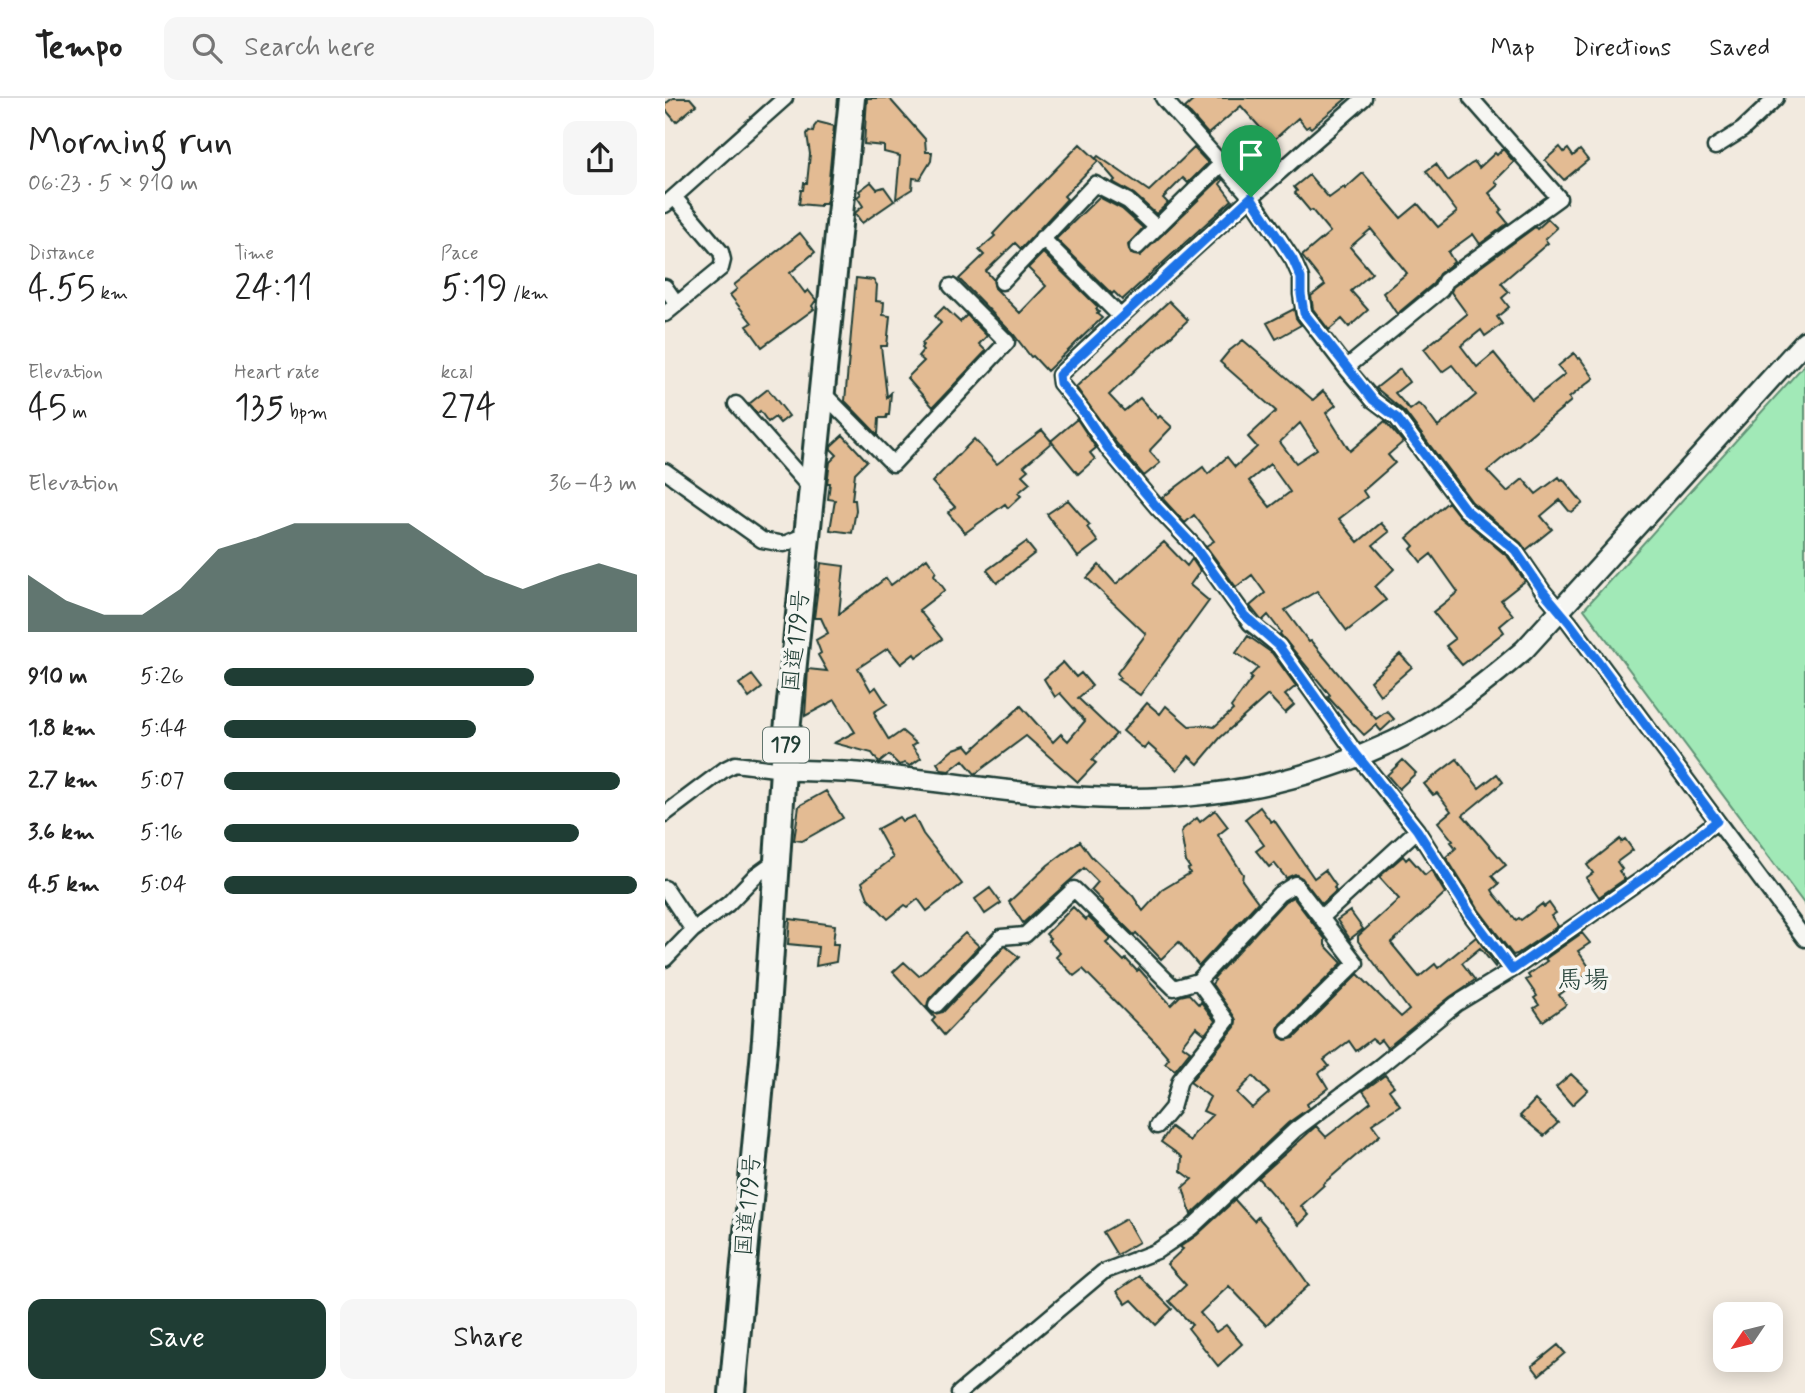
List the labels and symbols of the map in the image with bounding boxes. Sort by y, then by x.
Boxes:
pin [1221,125,1281,197]
street label: 国道179号 [777,588,817,694]
road number: 179 [763,728,809,762]
district label: 馬場 [1557,964,1609,998]
street label: 国道179号 [730,1152,768,1258]
north arrow [1713,1302,1783,1372]

